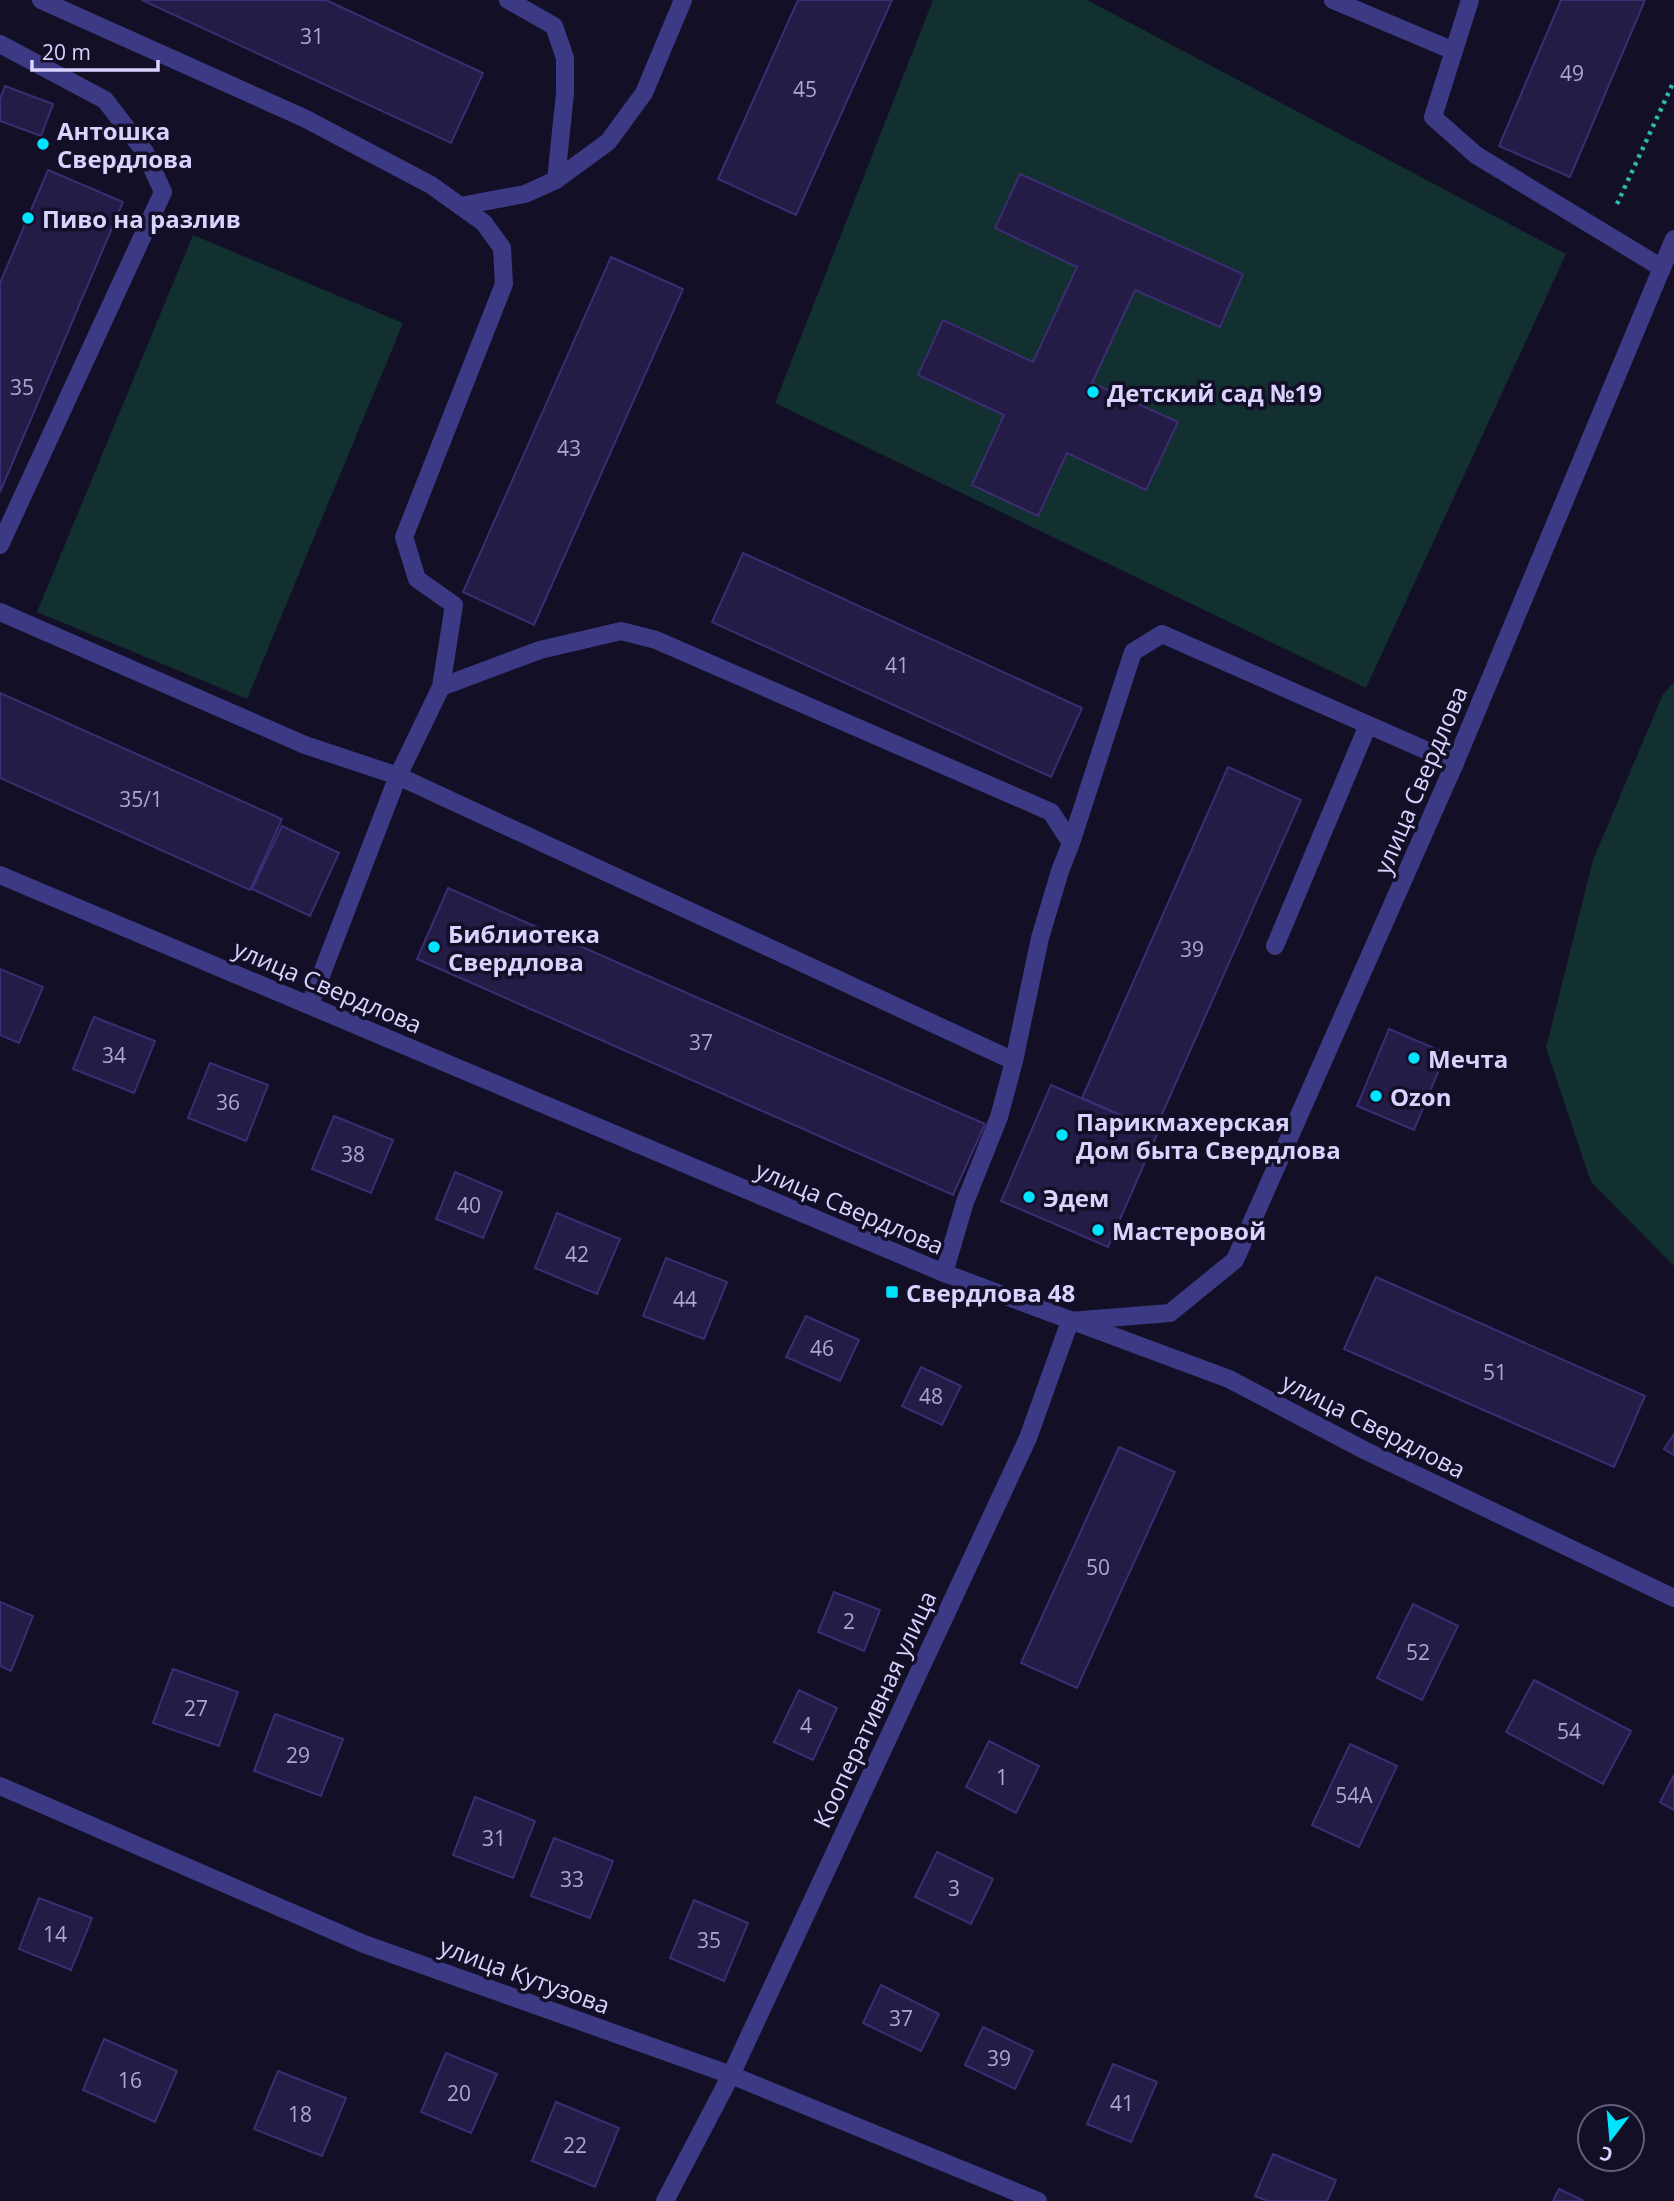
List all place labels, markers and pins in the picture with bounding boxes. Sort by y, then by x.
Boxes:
place label: Антошка Свердлова [57,114,193,175]
marker: Антошка Свердлова [35,136,51,152]
place label: Пиво на разлив [42,202,241,235]
marker: Пиво на разлив [20,210,36,226]
place label: Детский сад №19 [1107,376,1322,409]
marker: Детский сад №19 [1085,384,1101,400]
place label: Библиотека Свердлова [448,917,600,978]
marker: Библиотека Свердлова [426,939,442,955]
place label: Мечта [1428,1042,1508,1075]
marker: Мечта [1406,1050,1422,1066]
place label: Ozon [1390,1080,1451,1113]
marker: Ozon [1368,1088,1384,1104]
place label: Парикмахерская Дом быта Свердлова [1076,1105,1341,1166]
marker: Парикмахерская Дом быта Свердлова [1054,1127,1070,1143]
place label: Эдем [1043,1181,1109,1214]
marker: Эдем [1021,1189,1037,1205]
place label: Мастеровой [1112,1214,1266,1247]
marker: Мастеровой [1090,1222,1106,1238]
place label: Свердлова 48 [906,1276,1075,1309]
marker: Свердлова 48 [884,1284,900,1300]

